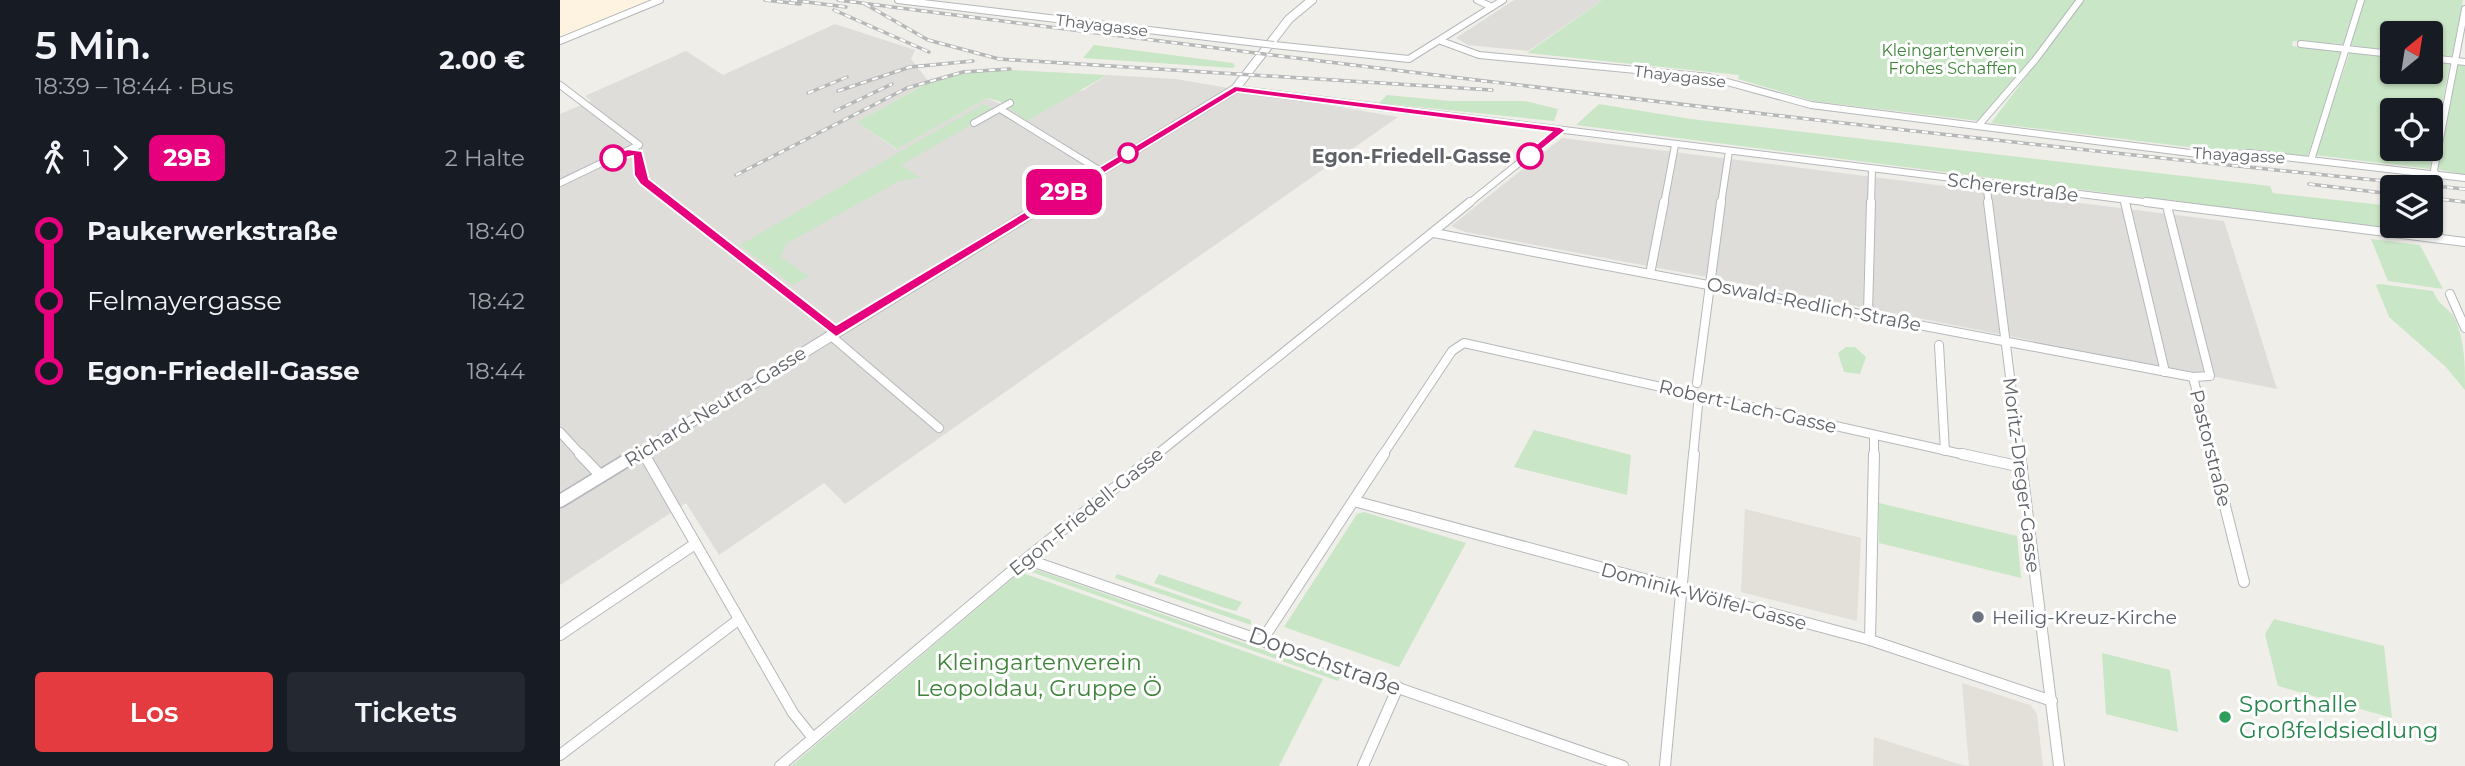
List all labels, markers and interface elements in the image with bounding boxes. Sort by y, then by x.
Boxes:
street label: Thayagasse [1055,10,1149,41]
north arrow [2380,21,2443,84]
map controls [2380,21,2443,238]
text: 5 Min. [35,22,150,69]
park label: Kleingartenverein Frohes Schaffen [1881,41,2025,78]
text: 2.00 € [439,44,525,76]
street label: Thayagasse [1633,61,1727,92]
text: 18:39 – 18:44 · Bus [35,72,234,100]
button: locate [2380,98,2443,161]
icon: walk [35,139,73,177]
icon: forward [101,139,139,177]
text: 29B [163,143,211,172]
unlabelled marker [1118,143,1138,163]
marker: Egon-Friedell-Gasse [1517,143,1543,169]
text: 1 [83,144,91,172]
text: 2 Halte [445,144,525,172]
street label: Thayagasse [2192,144,2286,167]
unlabelled marker [600,145,626,171]
place label: Egon-Friedell-Gasse [1312,145,1511,168]
street label: Schererstraße [1946,168,2080,207]
line badge: 29B [1024,169,1104,215]
button: layers [2380,175,2443,238]
text: 29B [1040,177,1088,206]
text: Paukerwerkstraße [87,215,338,247]
text: 18:40 [467,217,525,245]
street label: Oswald-Redlich-Straße [1705,272,1923,337]
text: Felmayergasse [87,285,282,317]
text: 18:42 [469,287,525,315]
street label: Richard-Neutra-Gasse [620,341,810,472]
text: Egon-Friedell-Gasse [87,355,360,387]
text: 18:44 [467,357,525,385]
street label: Robert-Lach-Gasse [1657,375,1839,438]
street label: Moritz-Dreger-Gasse [1998,376,2045,574]
street label: Pastorstraße [2185,387,2236,509]
street label: Egon-Friedell-Gasse [1005,442,1168,581]
street label: Dominik-Wölfel-Gasse [1599,558,1809,635]
place label: Heilig-Kreuz-Kirche [1992,606,2177,629]
marker: Heilig-Kreuz-Kirche [1970,609,1986,625]
street label: Dopschstraße [1245,620,1405,702]
park label: Kleingartenverein Leopoldau, Gruppe Ö [916,648,1162,702]
button: Los [35,672,273,752]
button: Tickets [287,672,525,752]
place label: Sporthalle Großfeldsiedlung [2239,690,2439,744]
marker: Sporthalle Großfeldsiedlung [2217,709,2233,725]

